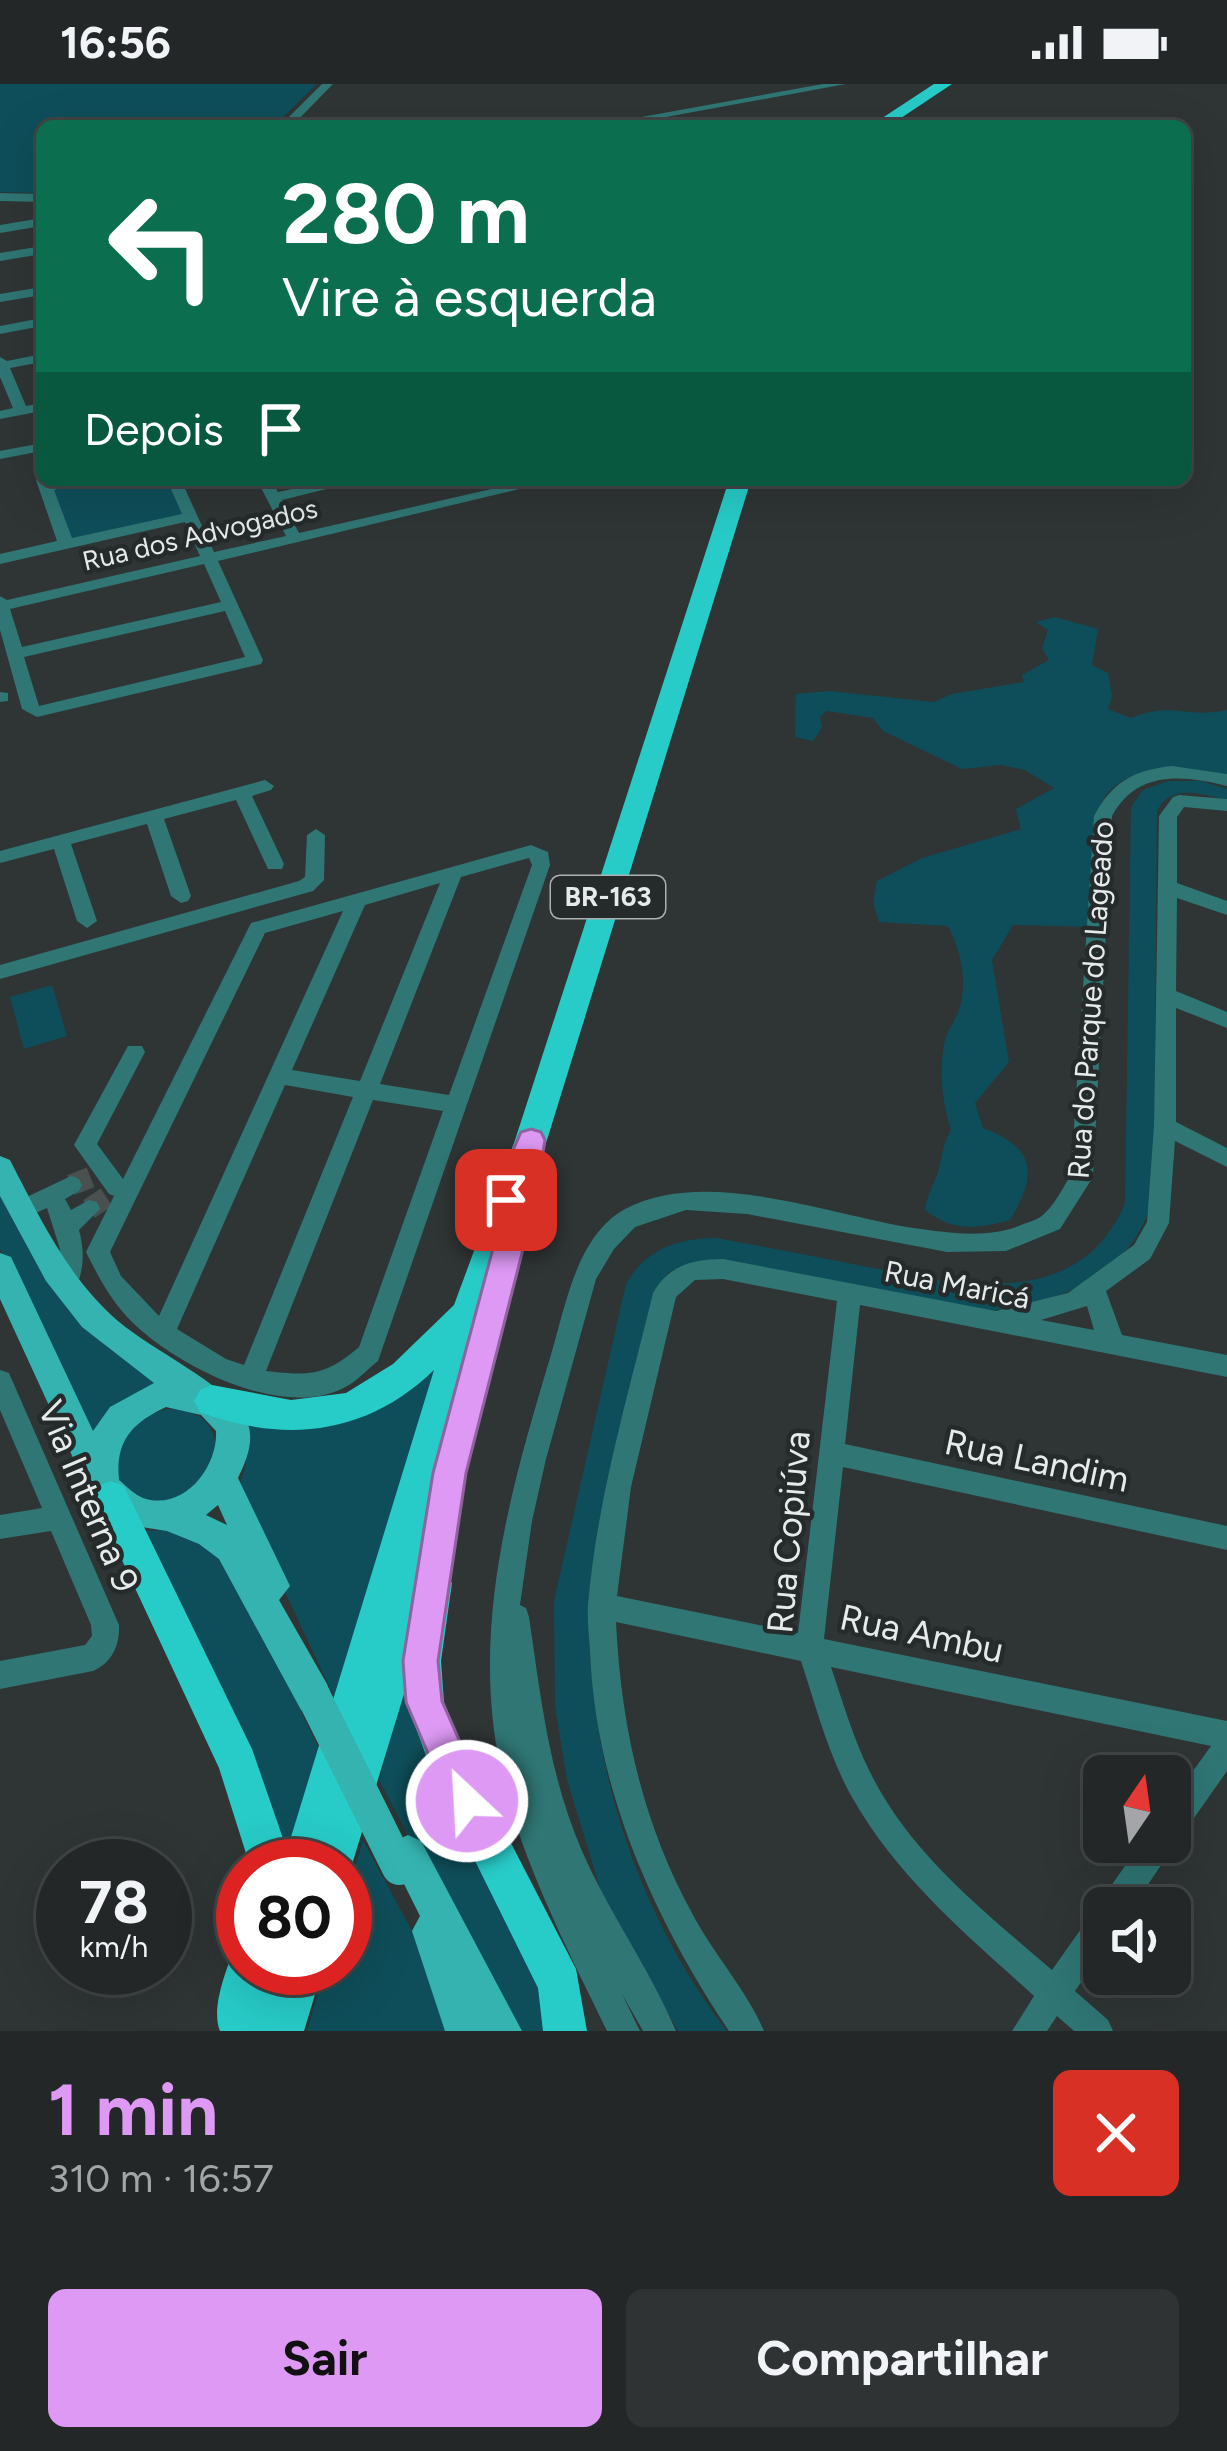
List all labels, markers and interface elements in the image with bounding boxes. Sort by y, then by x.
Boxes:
text: 16:56 [60,15,171,69]
text: 280 m [282,163,530,264]
icon: left [84,168,240,324]
text: Vire à esquerda [282,265,657,330]
icon: arrive [248,396,314,462]
text: Depois [84,402,224,456]
street label: Rua dos Advogados [79,491,321,578]
street label: Rua do Parque do Lageado [1060,820,1121,1180]
road number: BR-163 [551,876,665,918]
pin [455,1149,557,1251]
icon: arrive [473,1167,539,1233]
street label: Rua Maricá [881,1252,1033,1317]
street label: Via Interna 9 [29,1394,148,1598]
street label: Rua Landim [941,1420,1133,1501]
street label: Rua Copiúva [758,1429,819,1635]
street label: Rua Ambu [836,1595,1008,1672]
position arrow [404,1738,530,1864]
north arrow [1083,1755,1191,1863]
map controls [1083,1755,1191,1995]
speed limit sign: 80 [216,1839,372,1995]
text: 78 [79,1866,149,1938]
button: sound [1083,1887,1191,1995]
text: km/h [80,1928,148,1965]
text: 1 min [48,2067,218,2153]
button: close [1053,2070,1179,2196]
text: 310 m · 16:57 [48,2155,274,2202]
button: Sair [48,2289,602,2427]
button: Compartilhar [626,2289,1179,2427]

